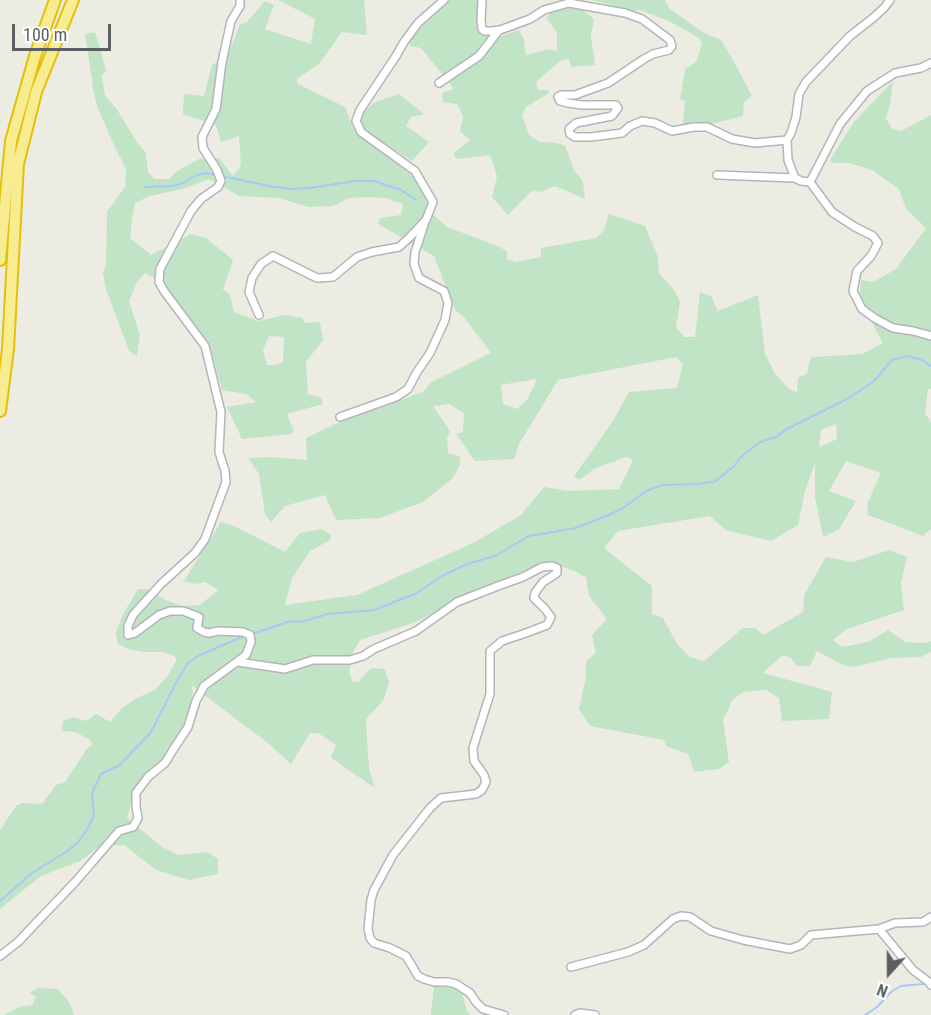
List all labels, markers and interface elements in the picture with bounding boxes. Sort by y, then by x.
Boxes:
scale bar [15,12,114,50]
text: 100 m [23,24,67,45]
north arrow [859,943,919,1003]
text: N [874,980,890,1001]

